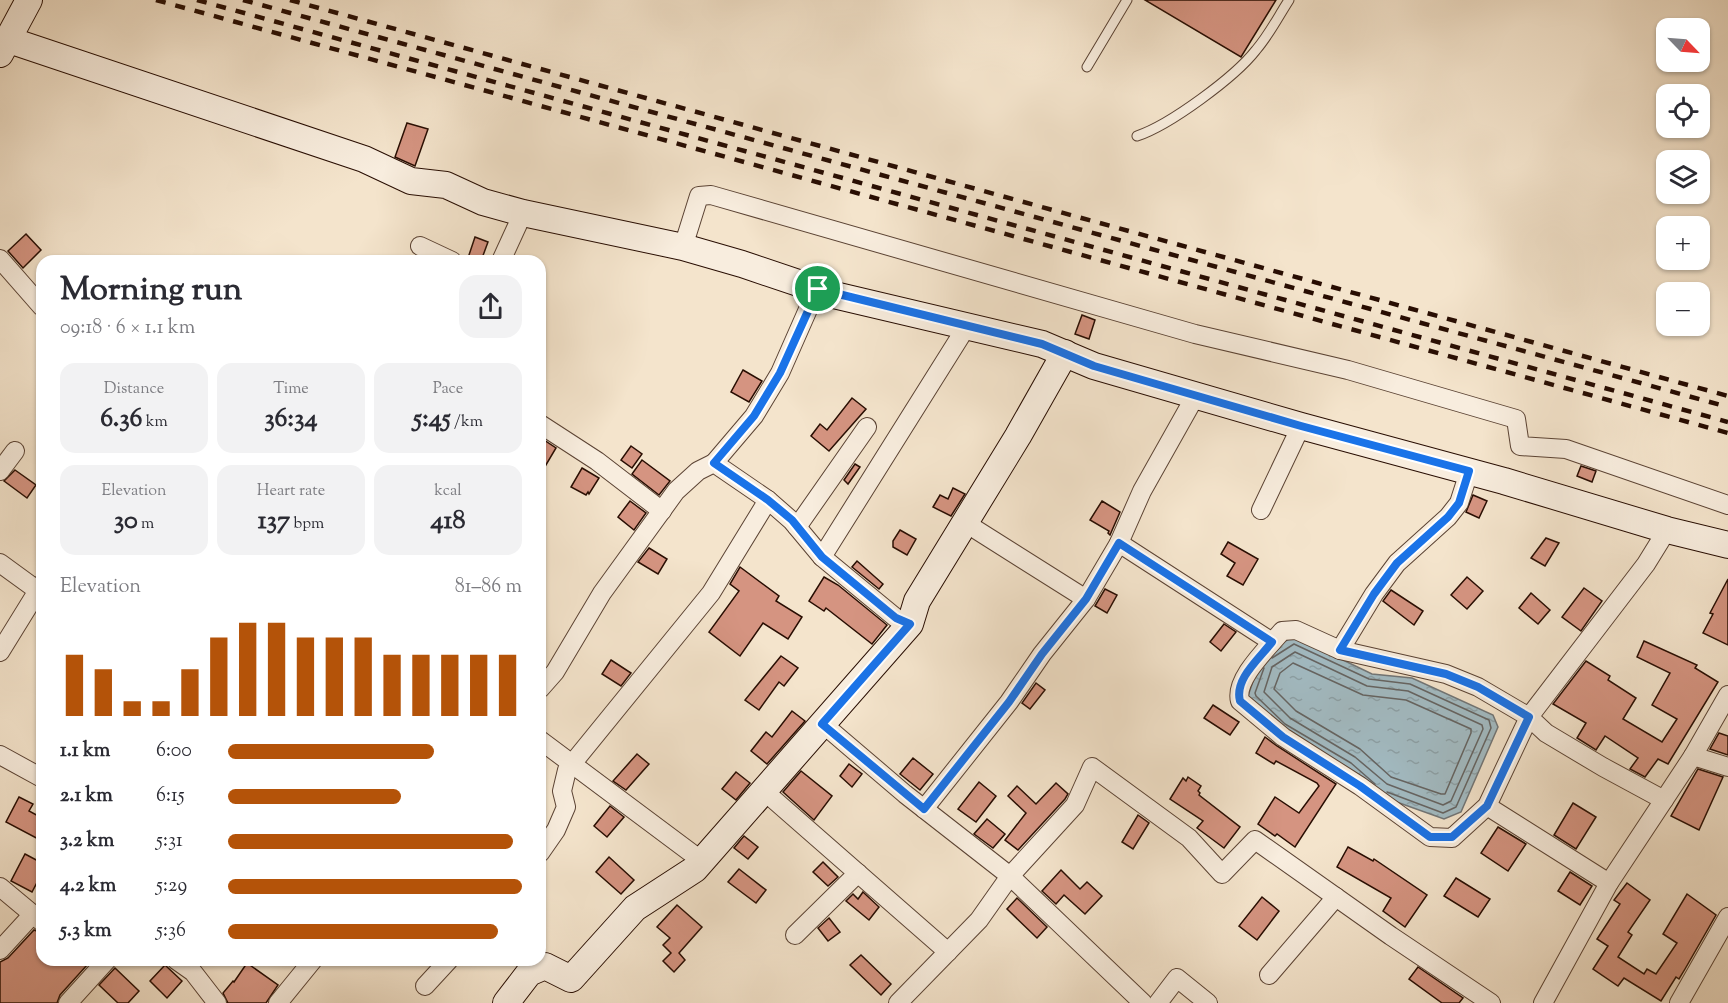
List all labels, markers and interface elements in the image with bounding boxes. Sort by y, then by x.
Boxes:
north arrow [1656,18,1710,72]
map controls [1656,18,1710,336]
button: locate [1656,84,1710,138]
button: layers [1656,150,1710,204]
button: + [1656,216,1710,270]
pin [792,263,843,314]
text: Morning run [60,267,242,315]
icon: arrive [801,272,834,305]
button: share [459,275,522,338]
button: − [1656,282,1710,336]
text: 09:18 · 6 × 1.1 km [60,314,195,343]
text: Distance [104,378,164,401]
text: Time [273,378,309,401]
text: Pace [433,378,463,401]
text: 6.36 [100,401,142,438]
text: 36:34 [264,401,318,438]
text: 5:45 [413,401,451,438]
text: km [142,411,168,434]
text: /km [451,411,483,434]
text: Elevation [102,480,166,503]
text: Heart rate [257,480,325,503]
text: kcal [434,480,462,503]
text: 30 [114,503,138,540]
text: 137 [258,503,290,540]
text: 418 [431,503,465,540]
text: m [138,513,154,536]
text: bpm [290,513,324,536]
text: Elevation [60,573,141,602]
text: 81–86 m [455,573,522,602]
text: 1.1 km [60,737,110,766]
text: 6:00 [156,737,192,766]
text: 2.1 km [60,782,113,811]
text: 6:15 [156,782,185,811]
text: 3.2 km [60,827,114,856]
text: 5:31 [156,827,183,856]
text: 4.2 km [60,872,116,901]
text: 5:29 [156,872,187,901]
text: 5.3 km [60,917,112,946]
text: 5:36 [156,917,186,946]

